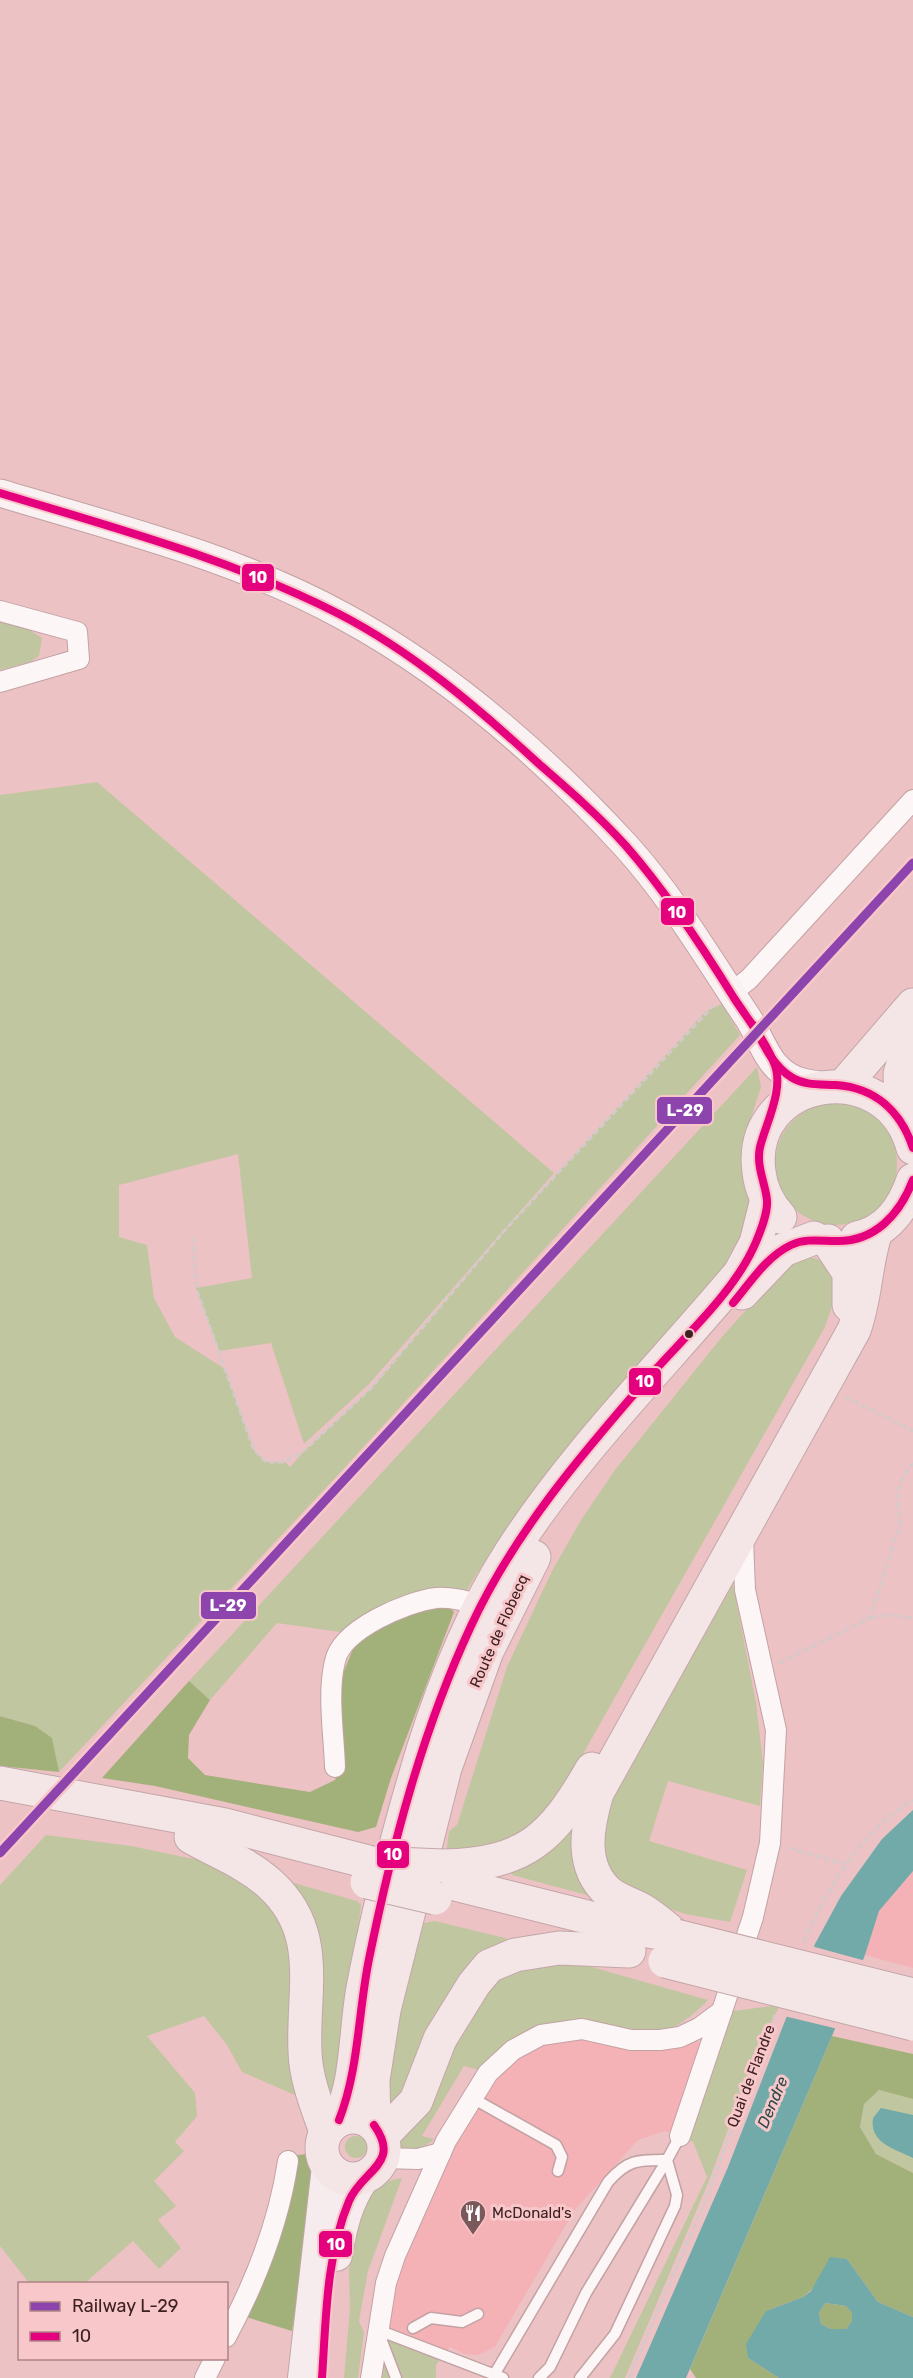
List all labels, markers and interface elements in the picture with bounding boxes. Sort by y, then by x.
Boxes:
line badge: 10 [241,563,275,592]
text: 10 [249,568,268,587]
line badge: 10 [660,897,695,926]
text: 10 [668,903,687,922]
line badge: L-29 [656,1096,713,1125]
text: L-29 [667,1101,703,1120]
unlabelled marker [683,1328,695,1340]
line badge: 10 [628,1367,662,1396]
text: 10 [636,1372,655,1391]
street label: Route de Flobecq [466,1572,532,1690]
line badge: L-29 [200,1591,257,1620]
text: L-29 [210,1596,246,1615]
line badge: 10 [376,1840,410,1869]
text: 10 [384,1845,403,1864]
street label: Quai de Flandre [723,2022,779,2130]
water label: Dendre [753,2074,792,2131]
restaurant icon: McDonald's [458,2198,488,2236]
place label: McDonald's [492,2204,572,2222]
line badge: 10 [318,2230,353,2258]
text: 10 [327,2235,346,2254]
legend [18,2282,228,2360]
text: Railway L-29 [72,2295,178,2317]
text: 10 [72,2325,91,2347]

